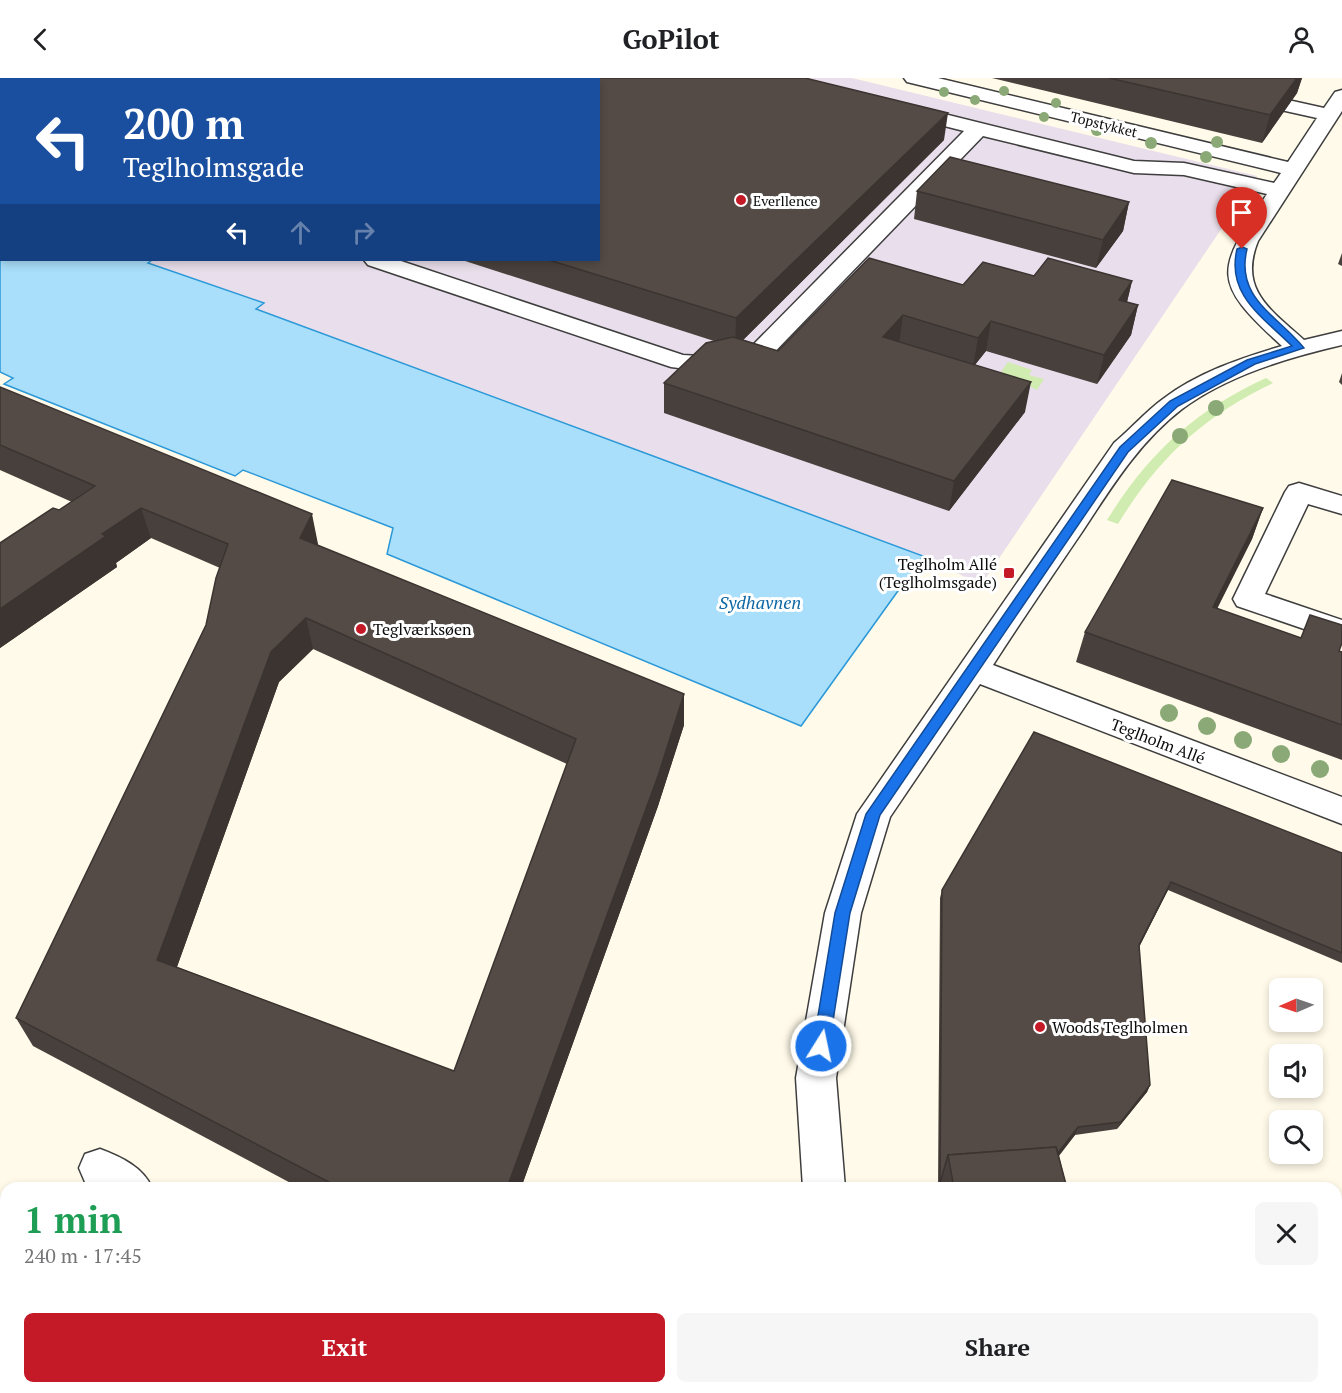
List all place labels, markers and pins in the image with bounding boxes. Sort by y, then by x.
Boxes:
pin [1216,187,1267,249]
place label: Everllence [753,191,818,210]
marker: Everllence [734,193,748,207]
place label: Teglholm Allé (Teglholmsgade) [879,553,997,593]
marker: Teglholm Allé (Teglholmsgade) [1002,566,1016,580]
place label: Teglværksøen [373,618,472,640]
marker: Teglværksøen [354,622,368,636]
place label: Woods Teglholmen [1052,1016,1188,1038]
marker: Woods Teglholmen [1033,1020,1047,1034]

